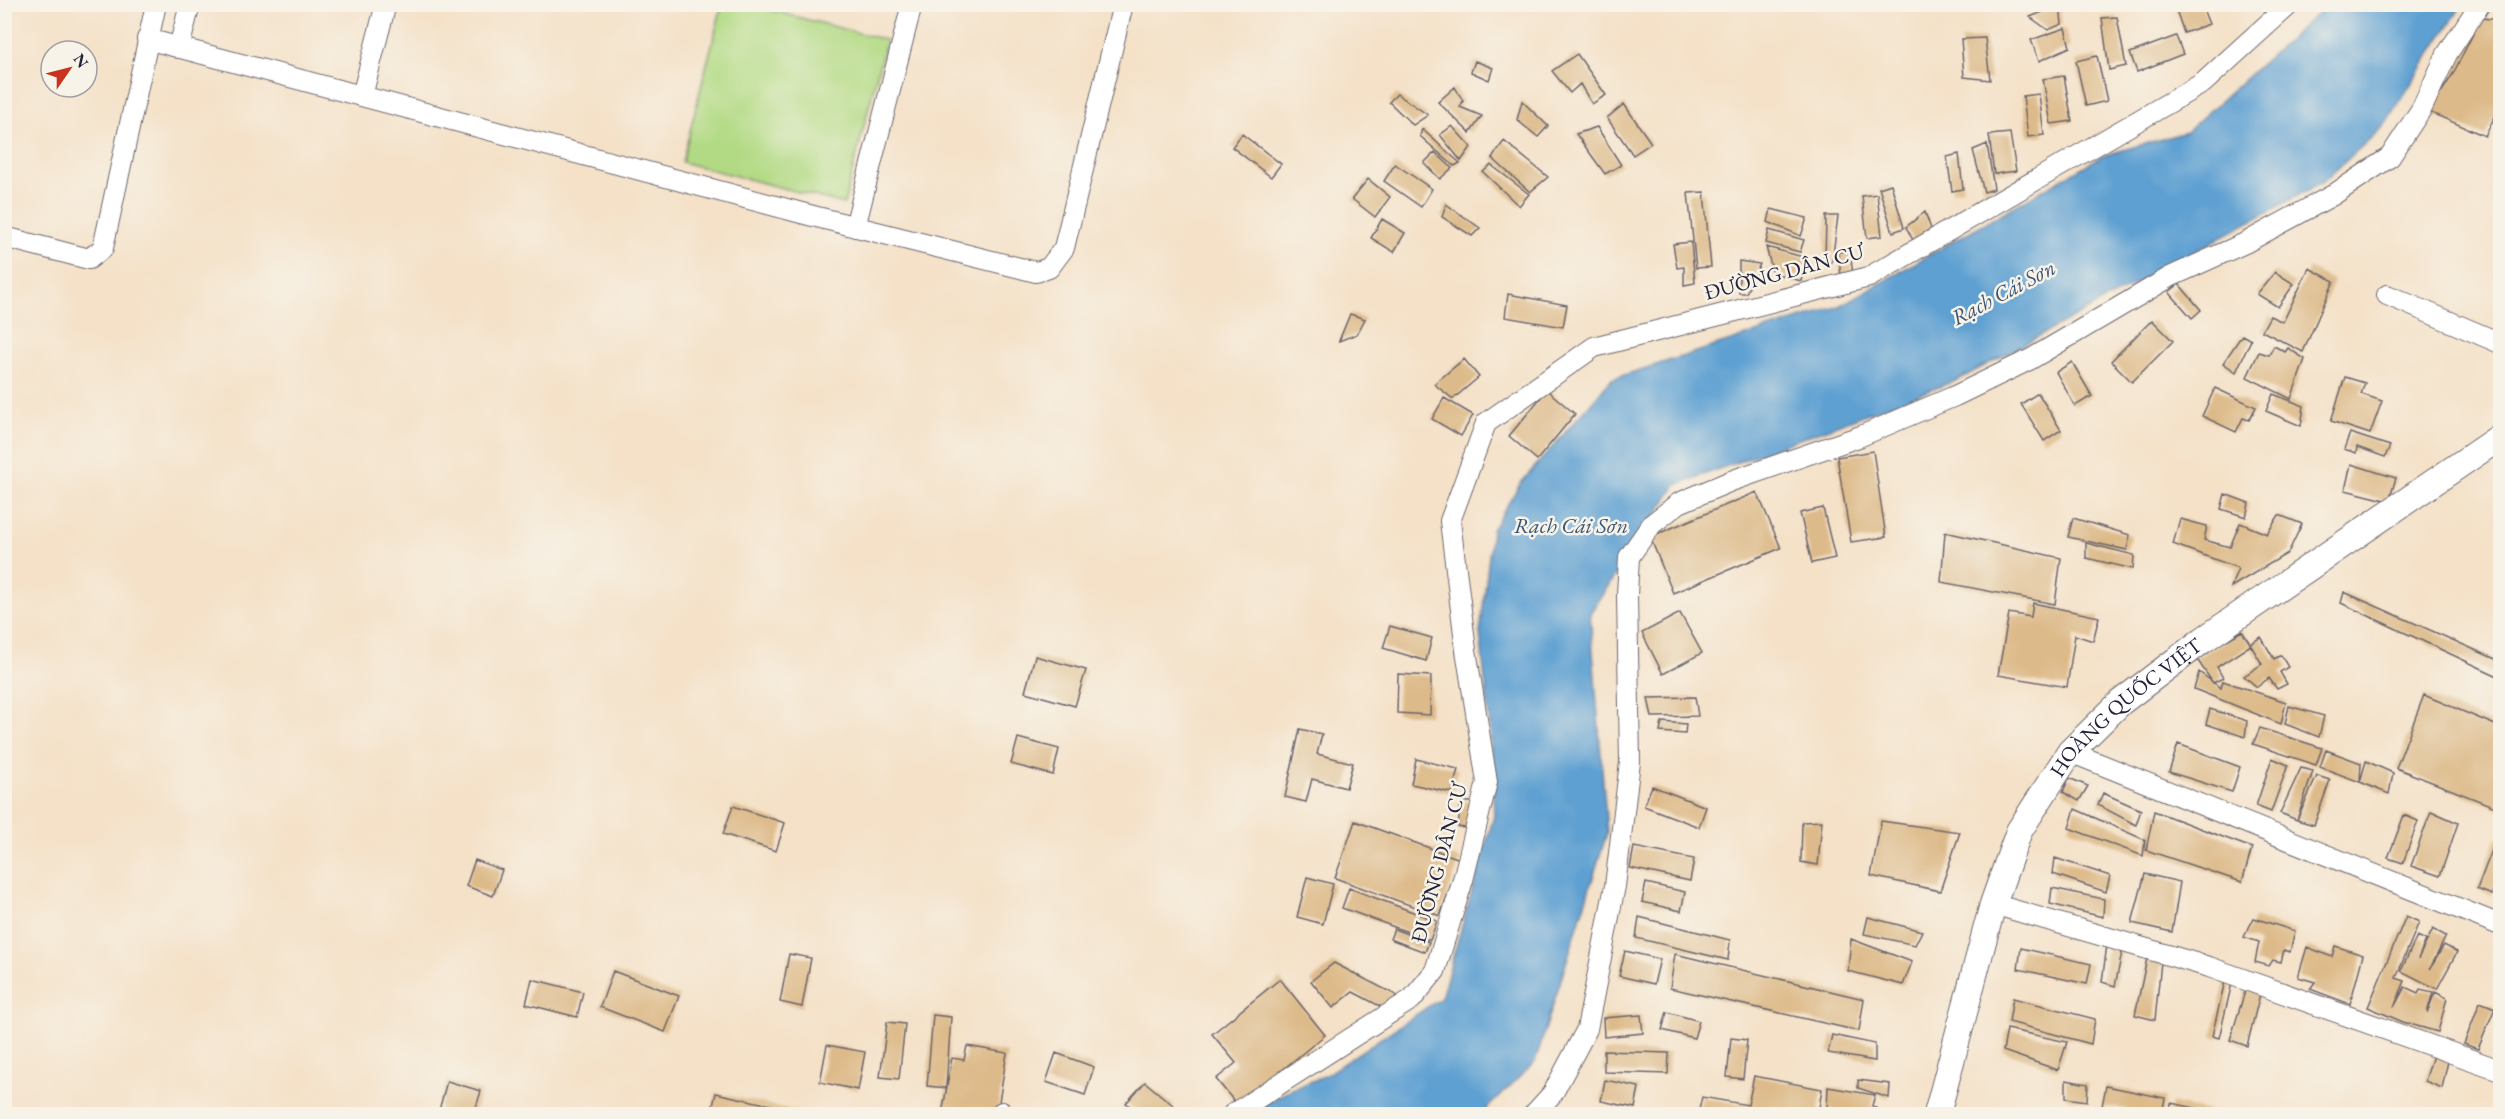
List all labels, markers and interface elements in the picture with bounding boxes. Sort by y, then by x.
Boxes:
north arrow [39,39,99,99]
text: N [69,49,93,72]
street label: ĐƯỜNG DÂN CƯ [1701,237,1868,306]
water label: Rạch Cái Sơn [1946,253,2061,332]
water label: Rạch Cái Sơn [1514,511,1628,540]
street label: HOÀNG QUỐC VIỆT [2043,631,2208,782]
street label: ĐƯỜNG DÂN CƯ [1404,778,1473,946]

